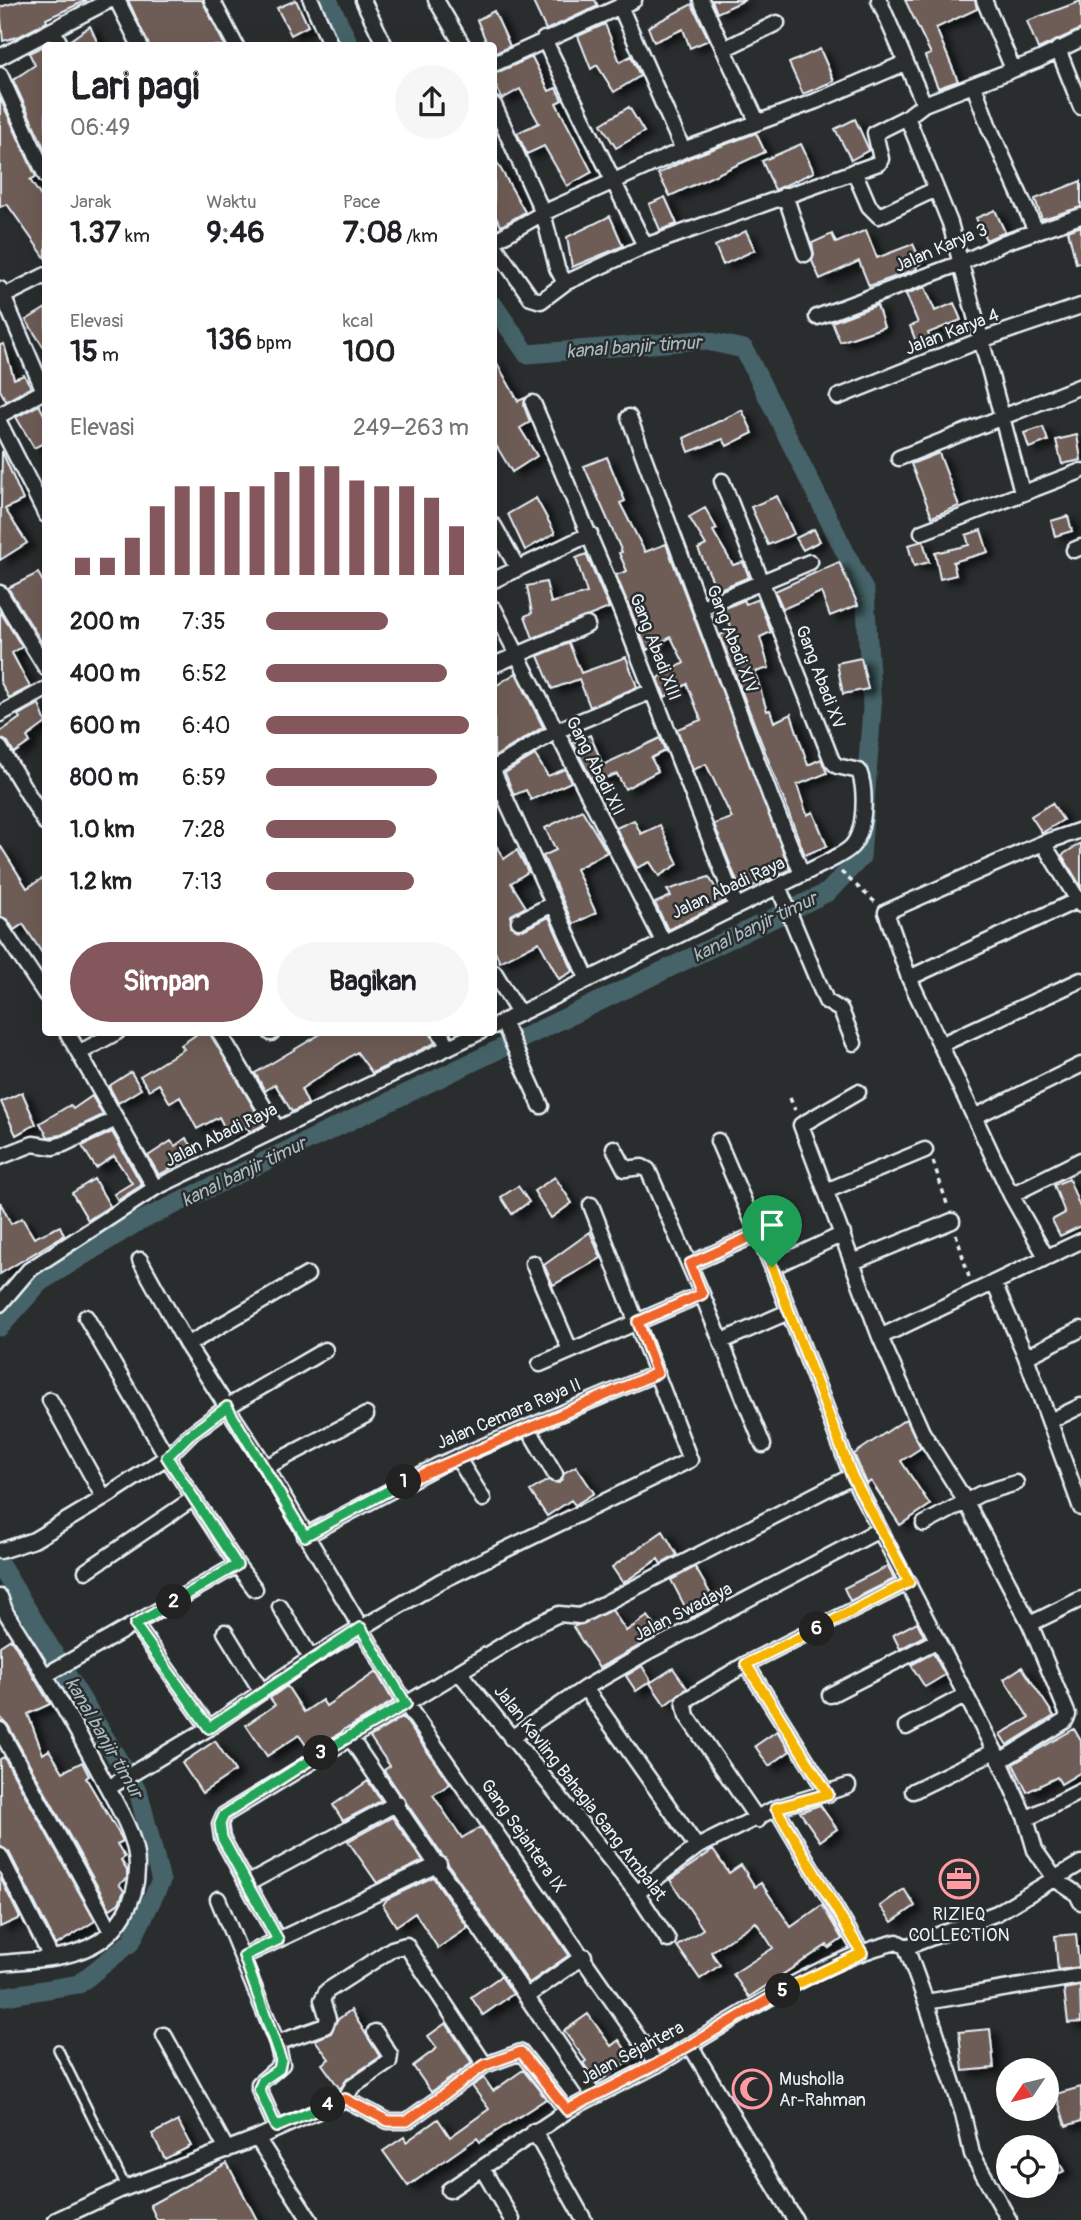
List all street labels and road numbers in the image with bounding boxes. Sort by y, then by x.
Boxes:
street label: Jalan Karya 3 [891,218,991,278]
street label: Jalan Karya 4 [902,303,1003,361]
street label: Gang Abadi XIV [701,582,763,696]
street label: Gang Abadi XIII [624,590,686,704]
street label: Gang Abadi XV [790,622,850,732]
street label: Gang Abadi XII [560,713,630,819]
street label: Jalan Abadi Raya [667,852,789,924]
street label: Jalan Abadi Raya [161,1098,281,1172]
street label: Jalan Cemara Raya II [433,1373,585,1455]
street label: Jalan Swadaya [630,1577,736,1647]
street label: Jalan Kavling Bahagia Gang Ambalat [489,1680,672,1906]
street label: Gang Sejahtera IX [475,1775,571,1897]
street label: Jalan Sejahtera [576,2016,688,2090]

